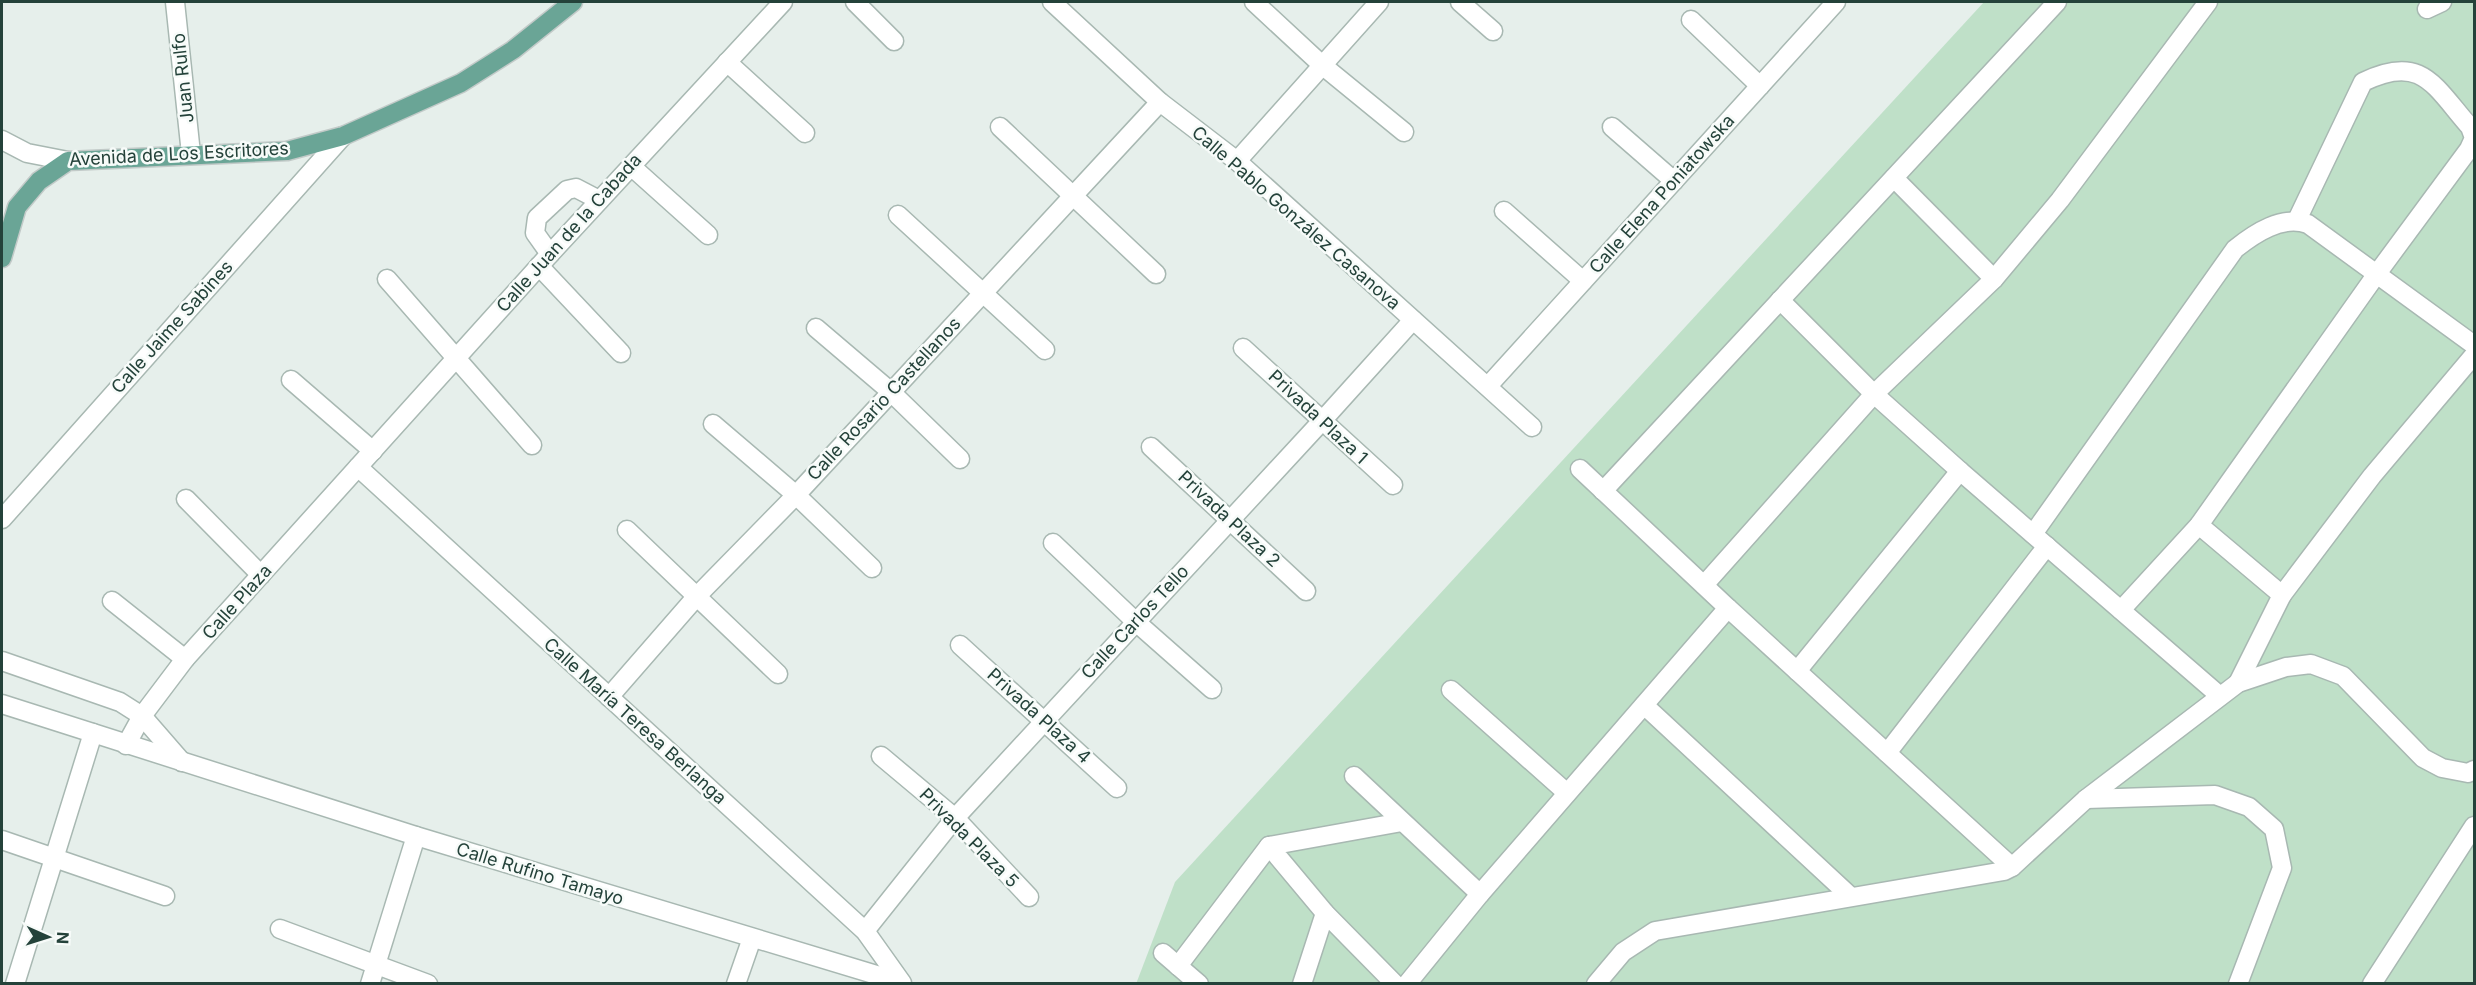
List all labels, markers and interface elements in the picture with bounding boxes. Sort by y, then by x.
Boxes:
street label: Juan Rulfo [167,32,198,124]
street label: Calle Elena Poniatowska [1585,110,1739,277]
street label: Calle Pablo González Casanova [1188,121,1405,314]
street label: Avenida de Los Escritores [69,137,289,170]
street label: Calle Juan de la Cabada [492,149,645,316]
street label: Calle Jaime Sabines [107,256,237,397]
street label: Calle Rosario Castellanos [803,313,965,485]
street label: Privada Plaza 1 [1265,365,1372,468]
street label: Privada Plaza 2 [1174,466,1285,571]
street label: Calle Plaza [198,560,276,643]
street label: Calle Carlos Tello [1077,560,1193,683]
street label: Calle María Teresa Berlanga [540,633,731,808]
street label: Privada Plaza 4 [983,664,1095,768]
street label: Privada Plaza 5 [916,784,1023,891]
street label: Calle Rufino Tamayo [454,838,626,909]
north arrow [18,907,78,967]
text: N [53,931,73,944]

